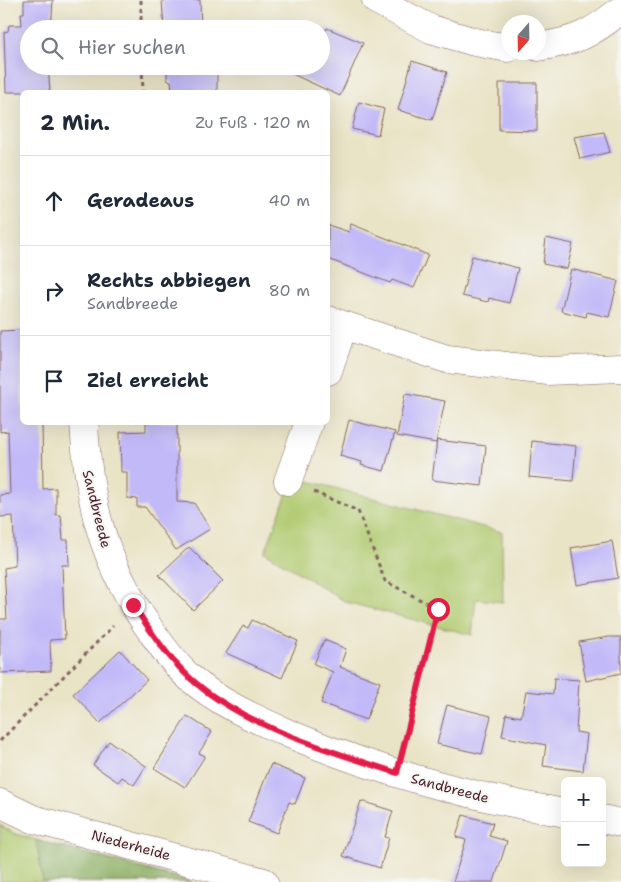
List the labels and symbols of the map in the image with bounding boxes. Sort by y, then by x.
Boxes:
north arrow [501,15,546,60]
street label: Sandbreede [79,468,115,550]
route end [122,594,145,617]
route start [427,598,450,621]
street label: Sandbreede [409,769,491,807]
street label: Niederheide [89,826,173,864]

